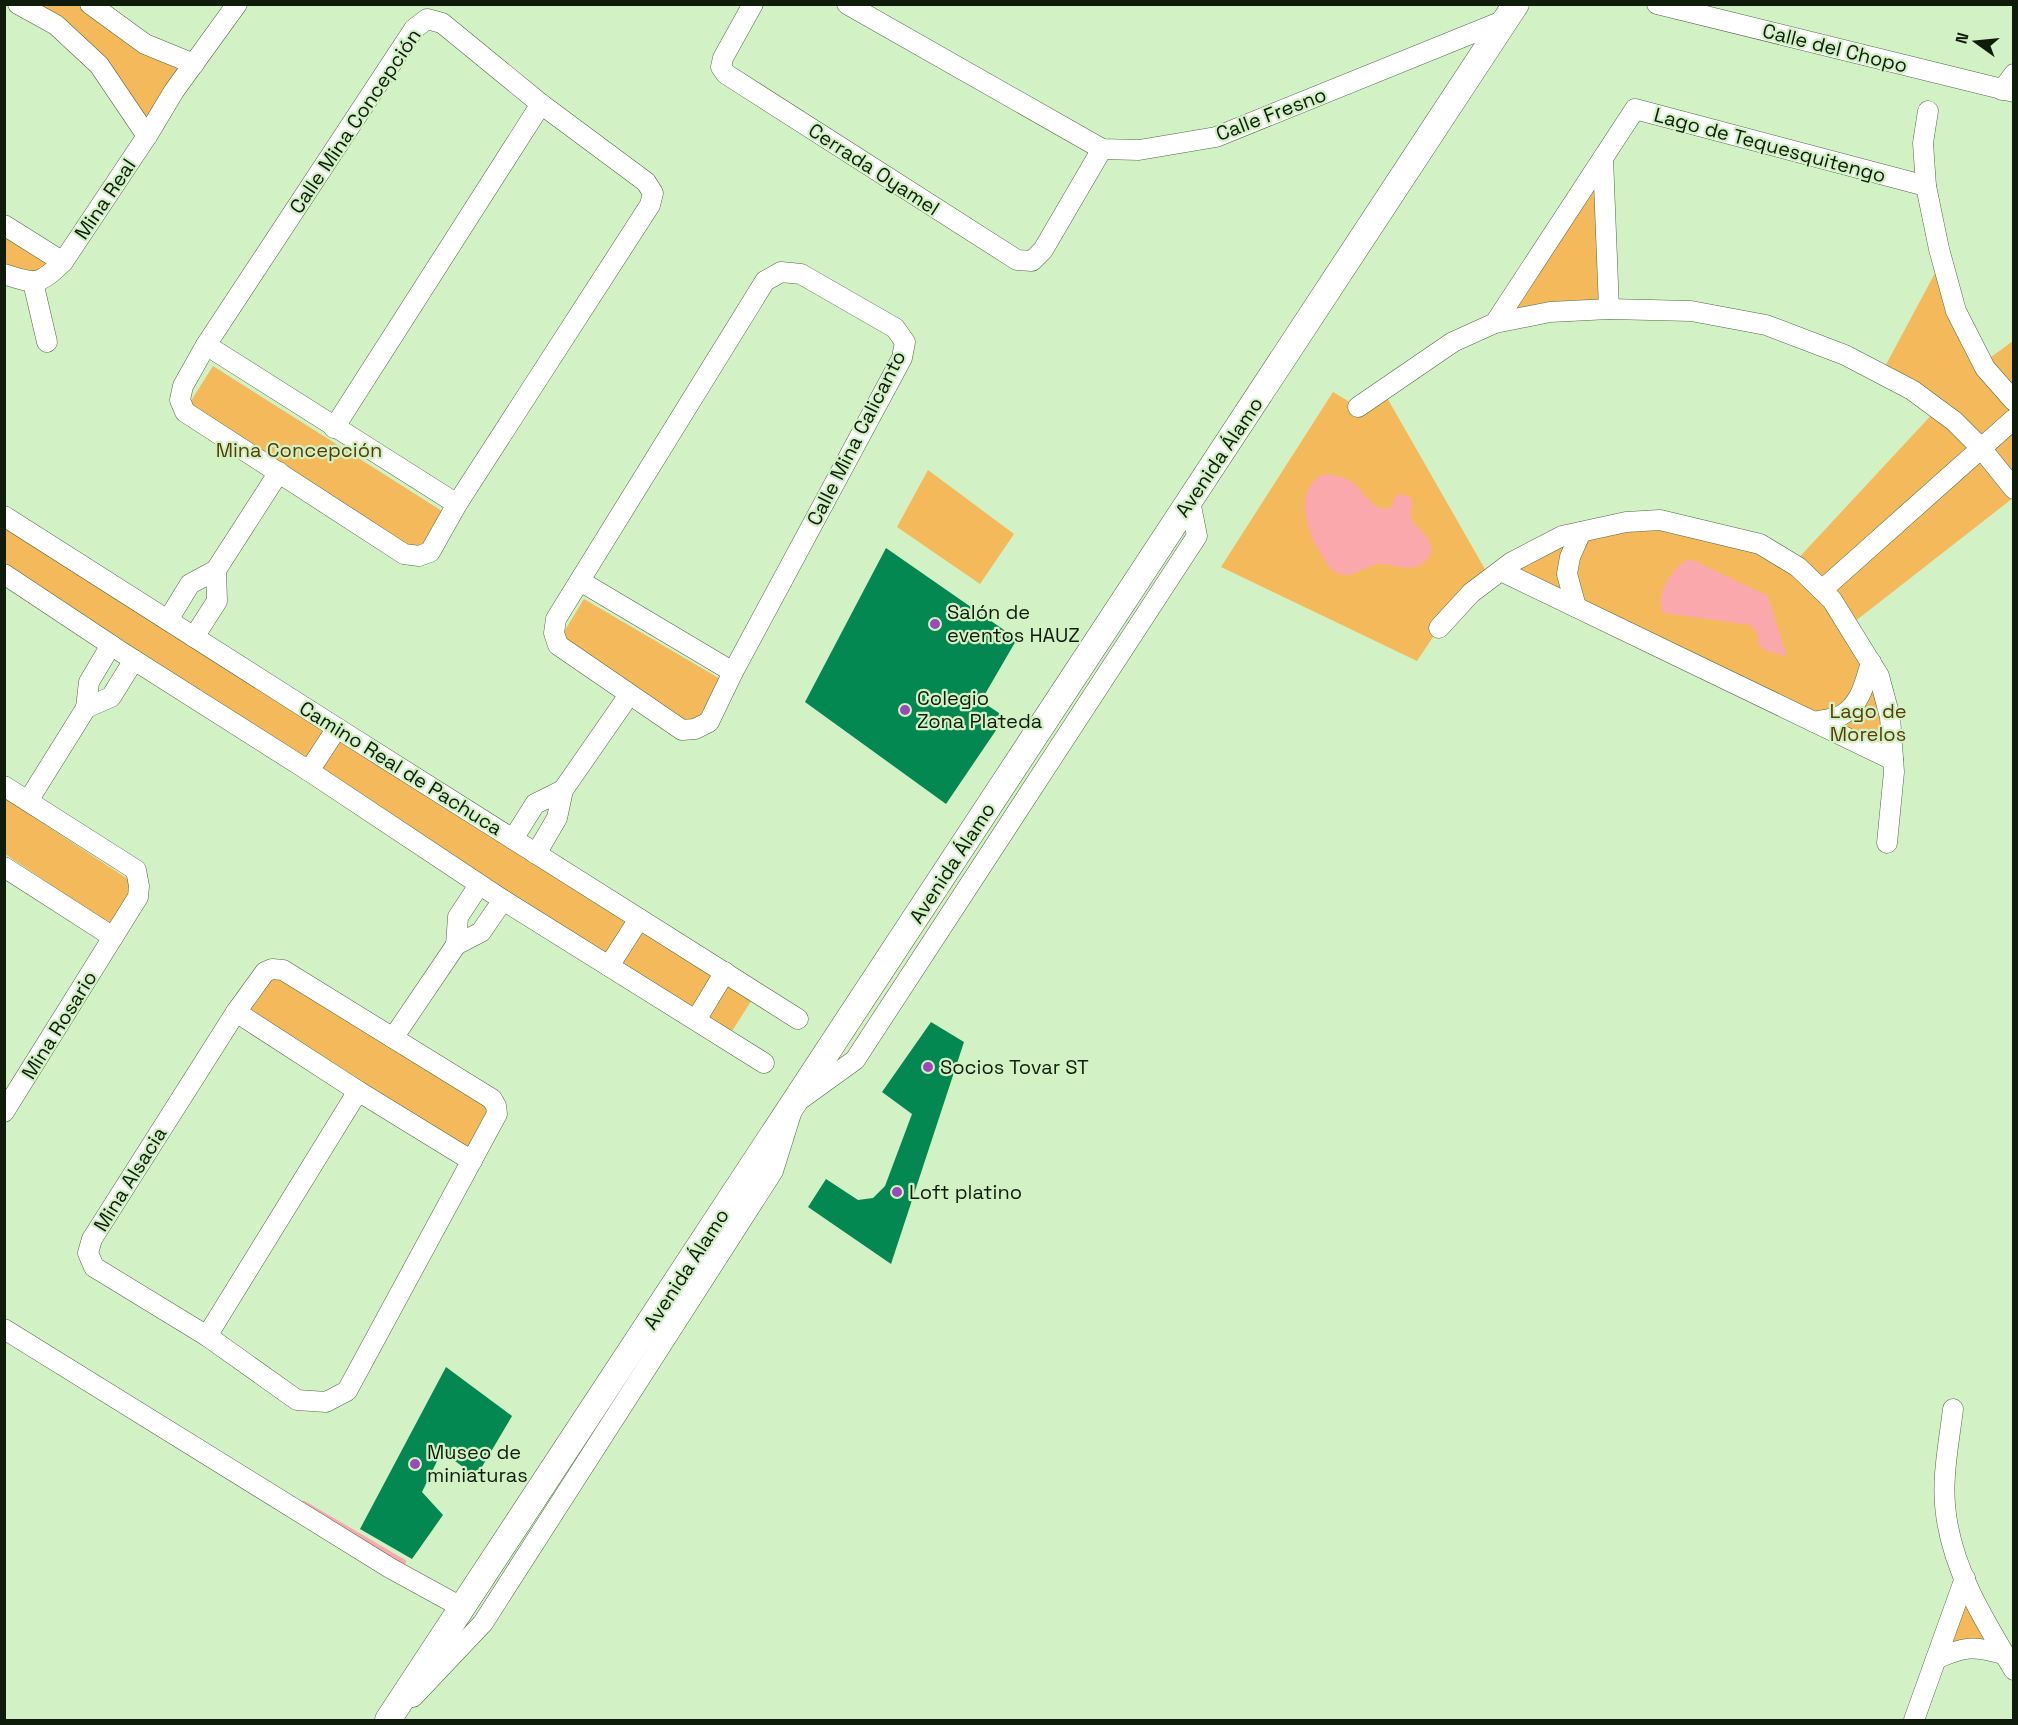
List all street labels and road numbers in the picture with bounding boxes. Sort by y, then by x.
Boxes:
street label: Calle del Chopo [1760,17,1910,79]
street label: Calle Mina Concepción [283,23,427,219]
street label: Calle Fresno [1212,81,1330,147]
street label: Lago de Tequesquitengo [1651,102,1889,188]
street label: Cerrada Oyamel [804,117,944,221]
street label: Mina Real [69,154,141,244]
street label: Calle Mina Calicanto [801,346,911,530]
street label: Avenida Álamo [1169,392,1269,522]
street label: Camino Real de Pachuca [295,695,507,841]
street label: Avenida Álamo [903,797,1001,929]
street label: Mina Rosario [15,966,103,1084]
street label: Mina Alsacia [88,1122,172,1236]
street label: Avenida Álamo [637,1203,735,1335]

